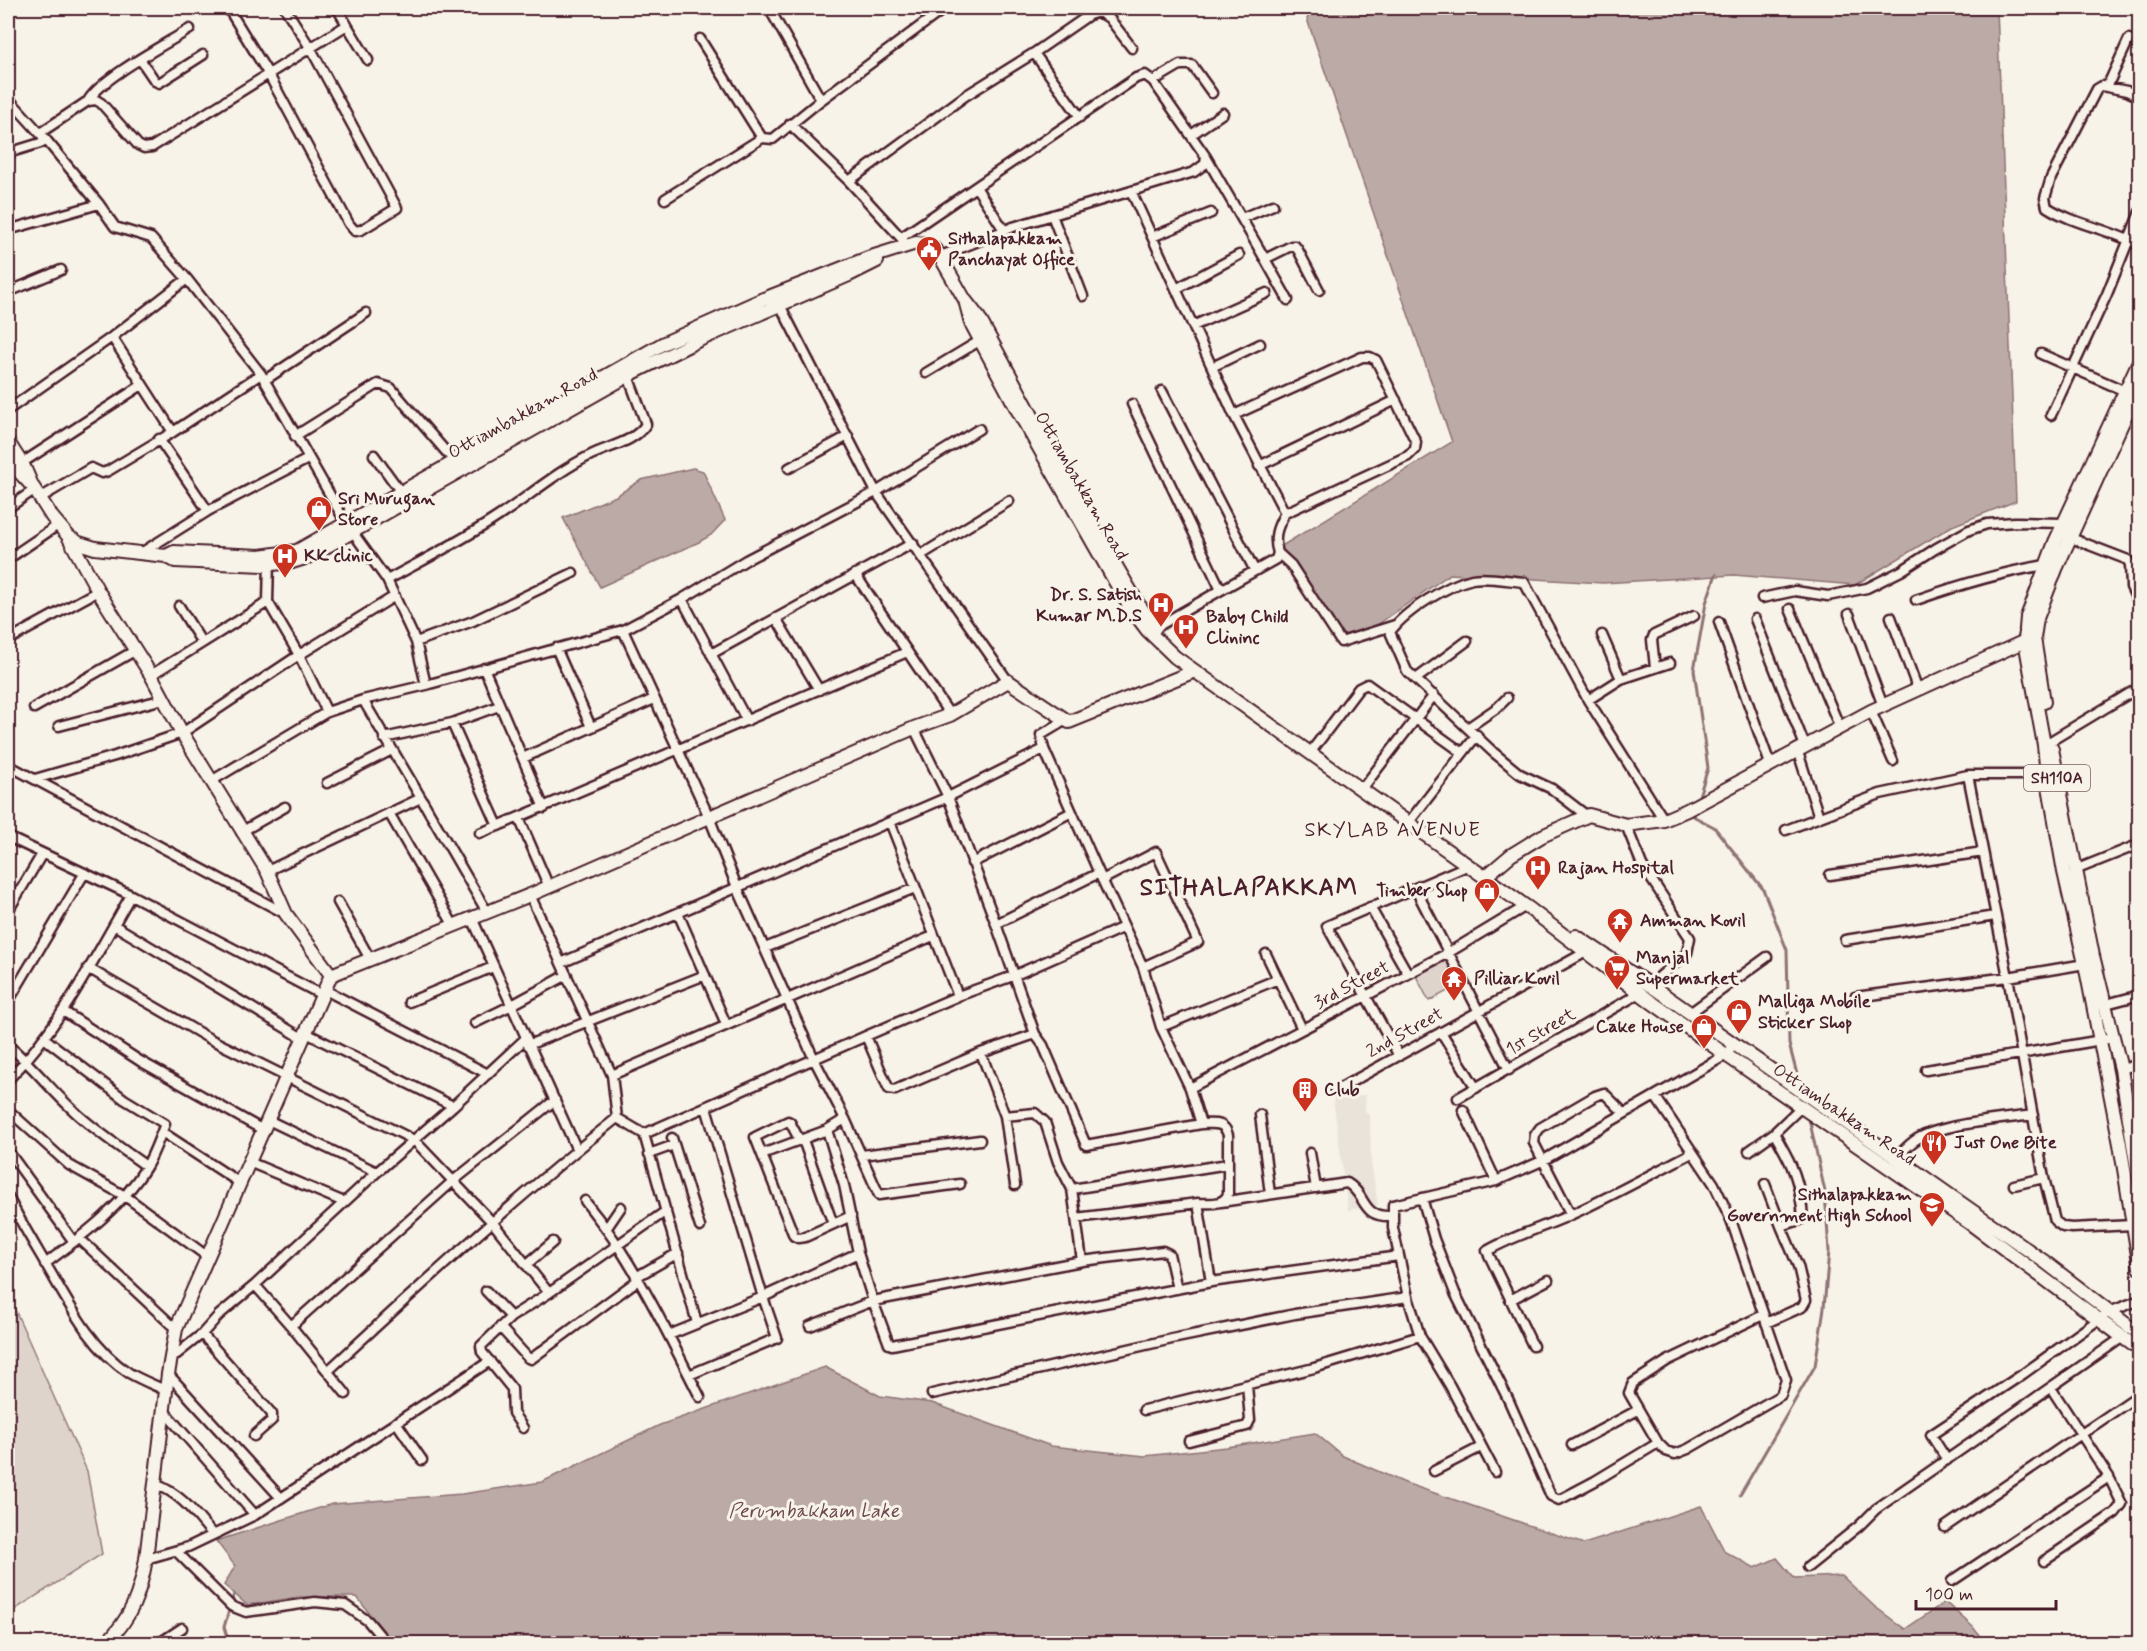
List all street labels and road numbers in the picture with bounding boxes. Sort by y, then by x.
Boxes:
street label: Ottiambakkam Road [444,363,602,465]
street label: Ottiambakkam Road [1029,407,1133,565]
road number: SH110A [2024,765,2090,791]
street label: 3rd Street [1310,955,1394,1015]
street label: 2nd Street [1362,1002,1448,1064]
street label: 1st Street [1502,1002,1581,1062]
street label: Ottiambakkam Road [1768,1058,1920,1172]

